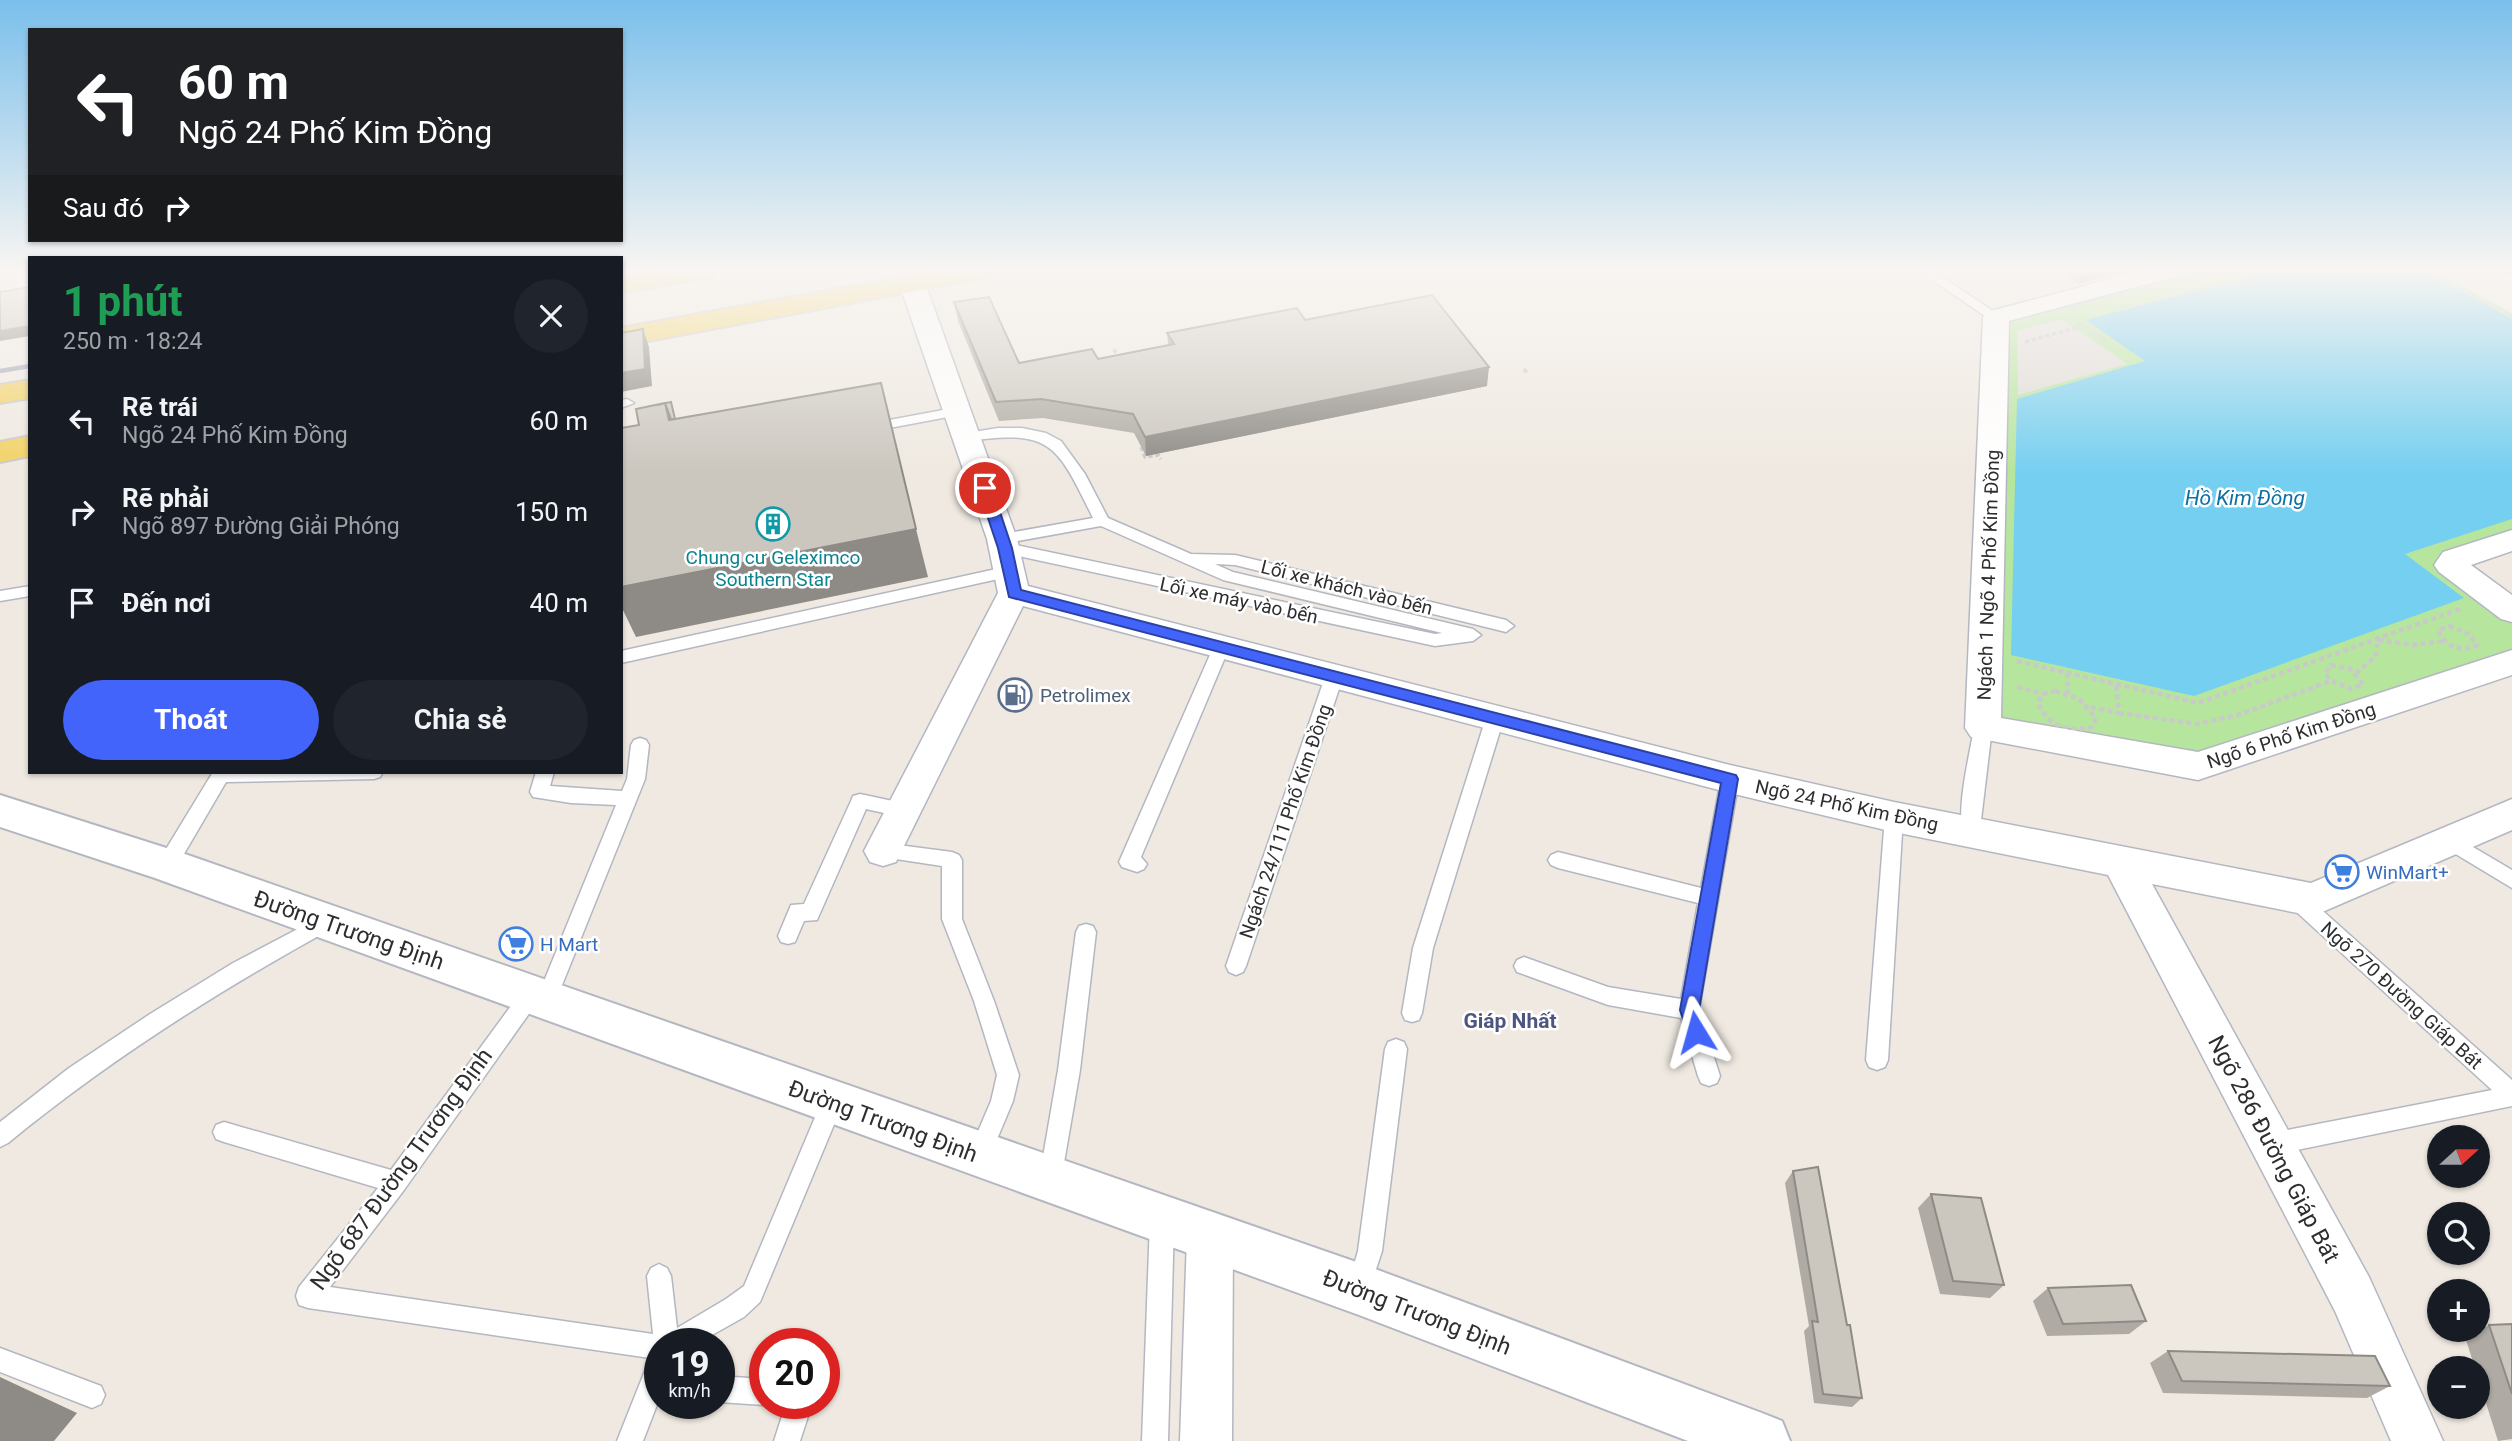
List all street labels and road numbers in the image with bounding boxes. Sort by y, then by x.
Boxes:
street label: Ngách 1 Ngõ 4 Phố Kim Đồng [1973,449,2004,701]
street label: Lối xe khách vào bến [1259,555,1435,620]
street label: Lối xe máy vào bến [1158,572,1320,628]
street label: Ngõ 6 Phố Kim Đồng [2204,697,2378,774]
street label: Ngách 24/111 Phố Kim Đồng [1235,701,1336,941]
street label: Ngõ 24 Phố Kim Đồng [1753,775,1941,836]
street label: Đường Trương Định [250,885,448,976]
street label: Ngõ 270 Đường Giáp Bát [2316,917,2487,1074]
street label: Ngõ 286 Đường Giáp Bát [2202,1031,2345,1268]
street label: Ngõ 687 Đường Trương Định [305,1043,498,1295]
street label: Đường Trương Định [784,1075,981,1168]
street label: Đường Trương Định [1319,1264,1515,1361]

